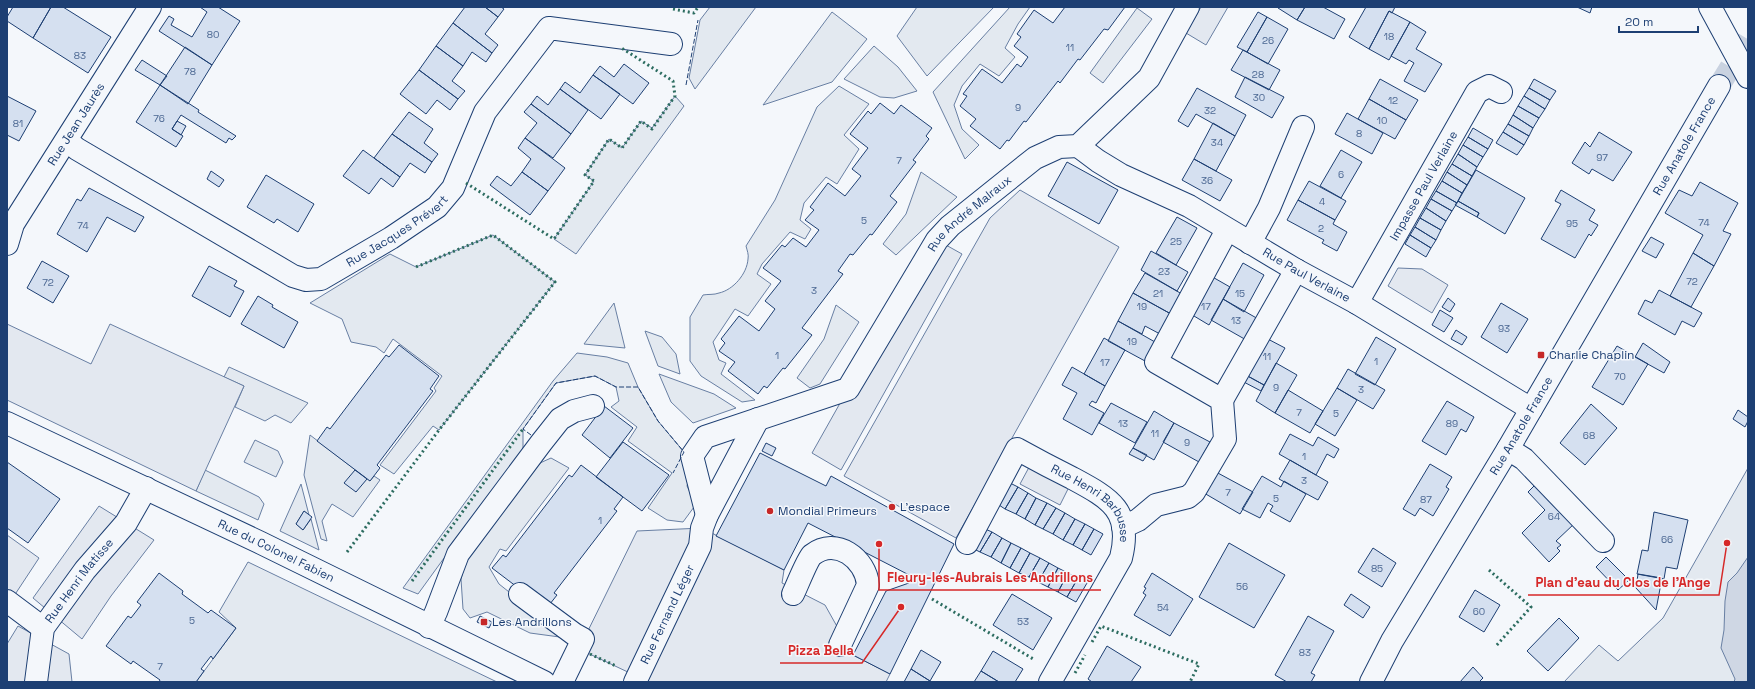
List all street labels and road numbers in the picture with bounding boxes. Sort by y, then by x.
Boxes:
street label: Rue Jean Jaurès [44,80,108,169]
street label: Rue Anatole France [1649,94,1719,198]
street label: Impasse Paul Verlaine [1386,128,1461,243]
street label: Rue André Malraux [924,172,1015,255]
street label: Rue Jacques Prévert [343,192,452,271]
street label: Rue Paul Verlaine [1260,244,1353,306]
street label: Rue Anatole France [1486,374,1556,478]
street label: Rue Henri Barbusse [1048,461,1132,543]
street label: Rue du Colonel Fabien [215,516,337,586]
street label: Rue Henri Matisse [41,535,117,626]
street label: Rue Fernand Léger [637,561,698,667]

